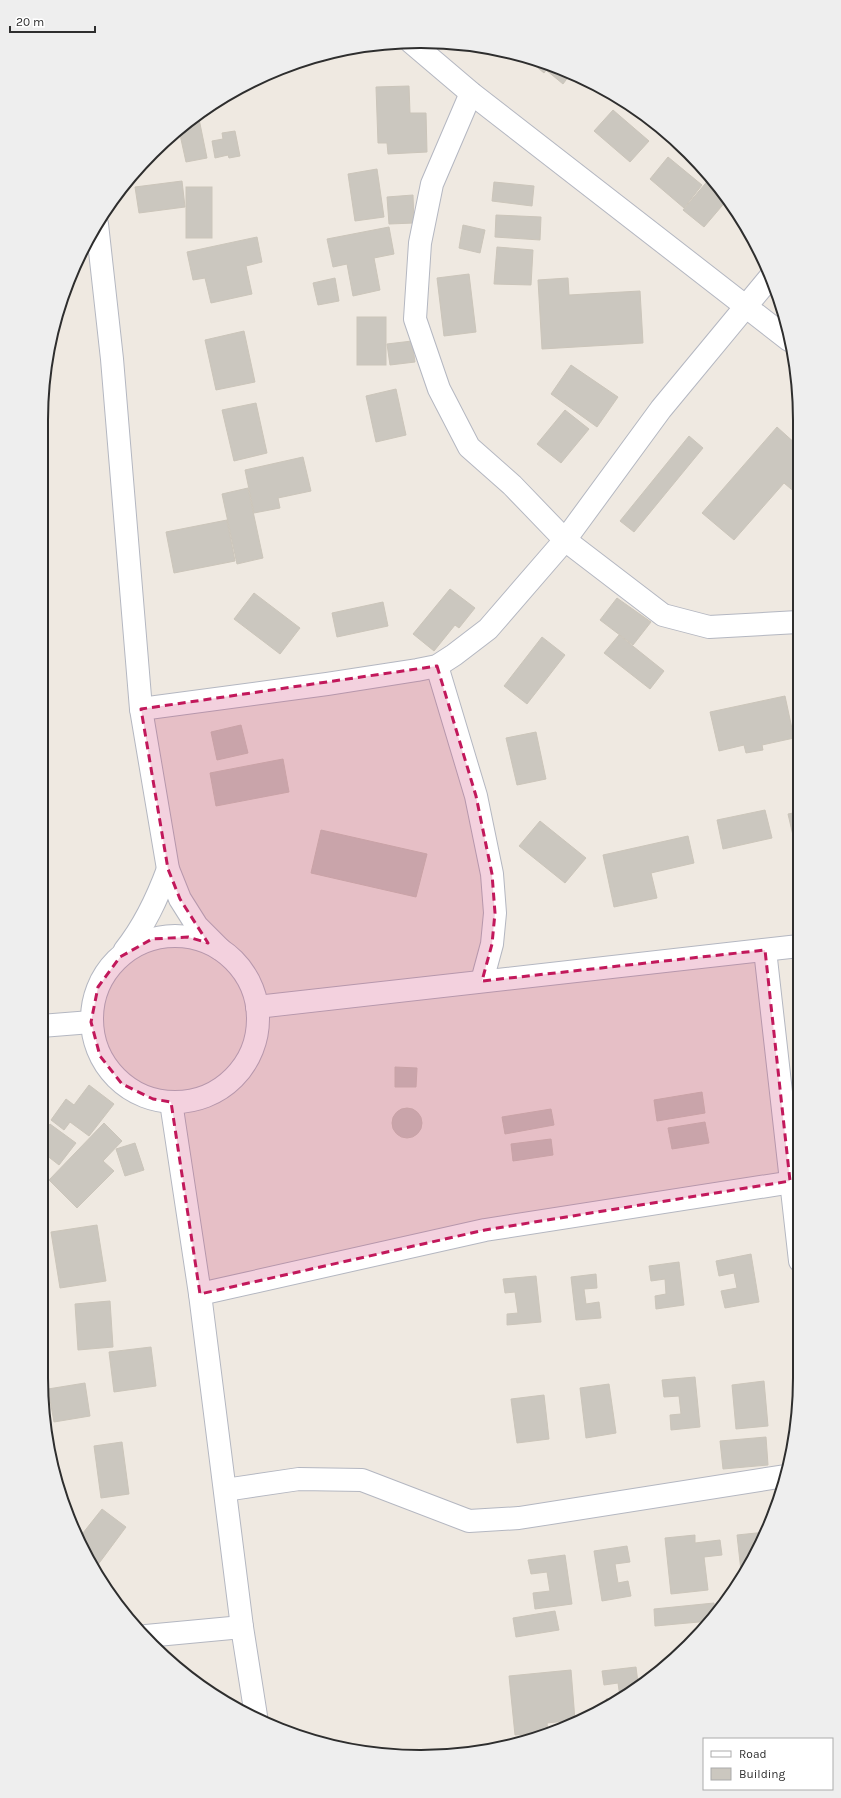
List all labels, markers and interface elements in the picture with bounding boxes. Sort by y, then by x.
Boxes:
scale bar [10,8,95,34]
text: 20 m [16,15,44,29]
legend [703,1738,833,1790]
text: Road [739,1747,767,1761]
text: Building [739,1767,786,1781]

